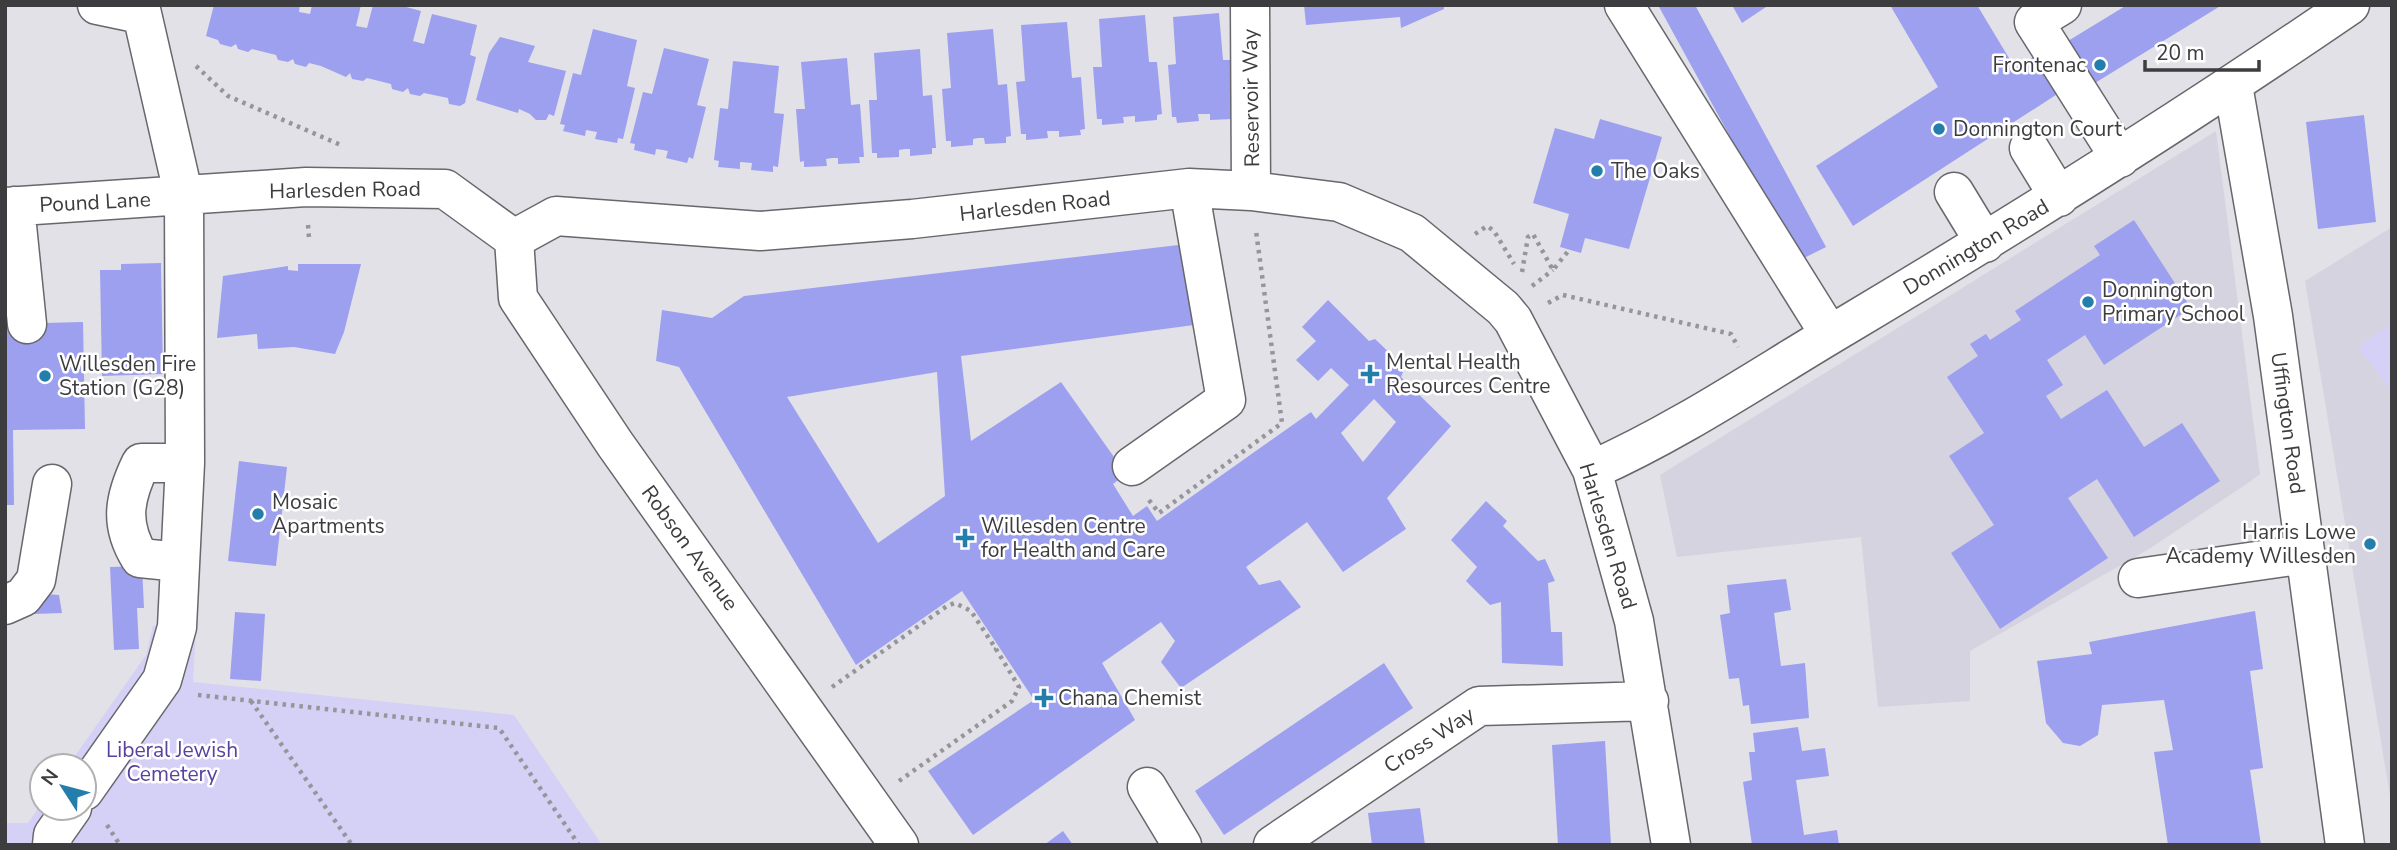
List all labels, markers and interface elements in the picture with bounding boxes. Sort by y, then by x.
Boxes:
street label: Reservoir Way [1236,28,1266,167]
scale bar [2145,28,2259,72]
text: 20 m [2156,39,2205,67]
place label: Frontenac [1993,51,2086,79]
marker: Frontenac [2092,57,2108,73]
place label: Donnington Court [1953,115,2122,143]
marker: Donnington Court [1931,121,1947,137]
place label: The Oaks [1611,157,1700,185]
marker: The Oaks [1589,163,1605,179]
street label: Harlesden Road [269,175,421,205]
street label: Harlesden Road [958,184,1112,228]
street label: Pound Lane [39,185,151,219]
street label: Donnington Road [1898,192,2054,302]
place label: Donnington Primary School [2102,276,2246,328]
marker: Donnington Primary School [2080,294,2096,310]
place label: Mental Health Resources Centre [1386,348,1551,400]
place label: Willesden Fire Station (G28) [59,350,196,402]
street label: Uffington Road [2264,350,2312,496]
marker: Mental Health Resources Centre [1360,364,1380,384]
marker: Willesden Fire Station (G28) [37,368,53,384]
street label: Harlesden Road [1572,459,1644,613]
street label: Robson Avenue [635,480,745,616]
place label: Mosaic Apartments [272,488,385,540]
marker: Mosaic Apartments [250,506,266,522]
place label: Willesden Centre for Health and Care [981,512,1165,564]
place label: Harris Lowe Academy Willesden [2166,518,2356,570]
marker: Willesden Centre for Health and Care [955,528,975,548]
marker: Harris Lowe Academy Willesden [2362,536,2378,552]
place label: Chana Chemist [1058,684,1202,712]
marker: Chana Chemist [1036,690,1052,706]
street label: Cross Way [1378,700,1480,780]
park label: Liberal Jewish Cemetery [106,736,238,788]
north arrow [28,752,98,822]
text: N [35,764,65,791]

